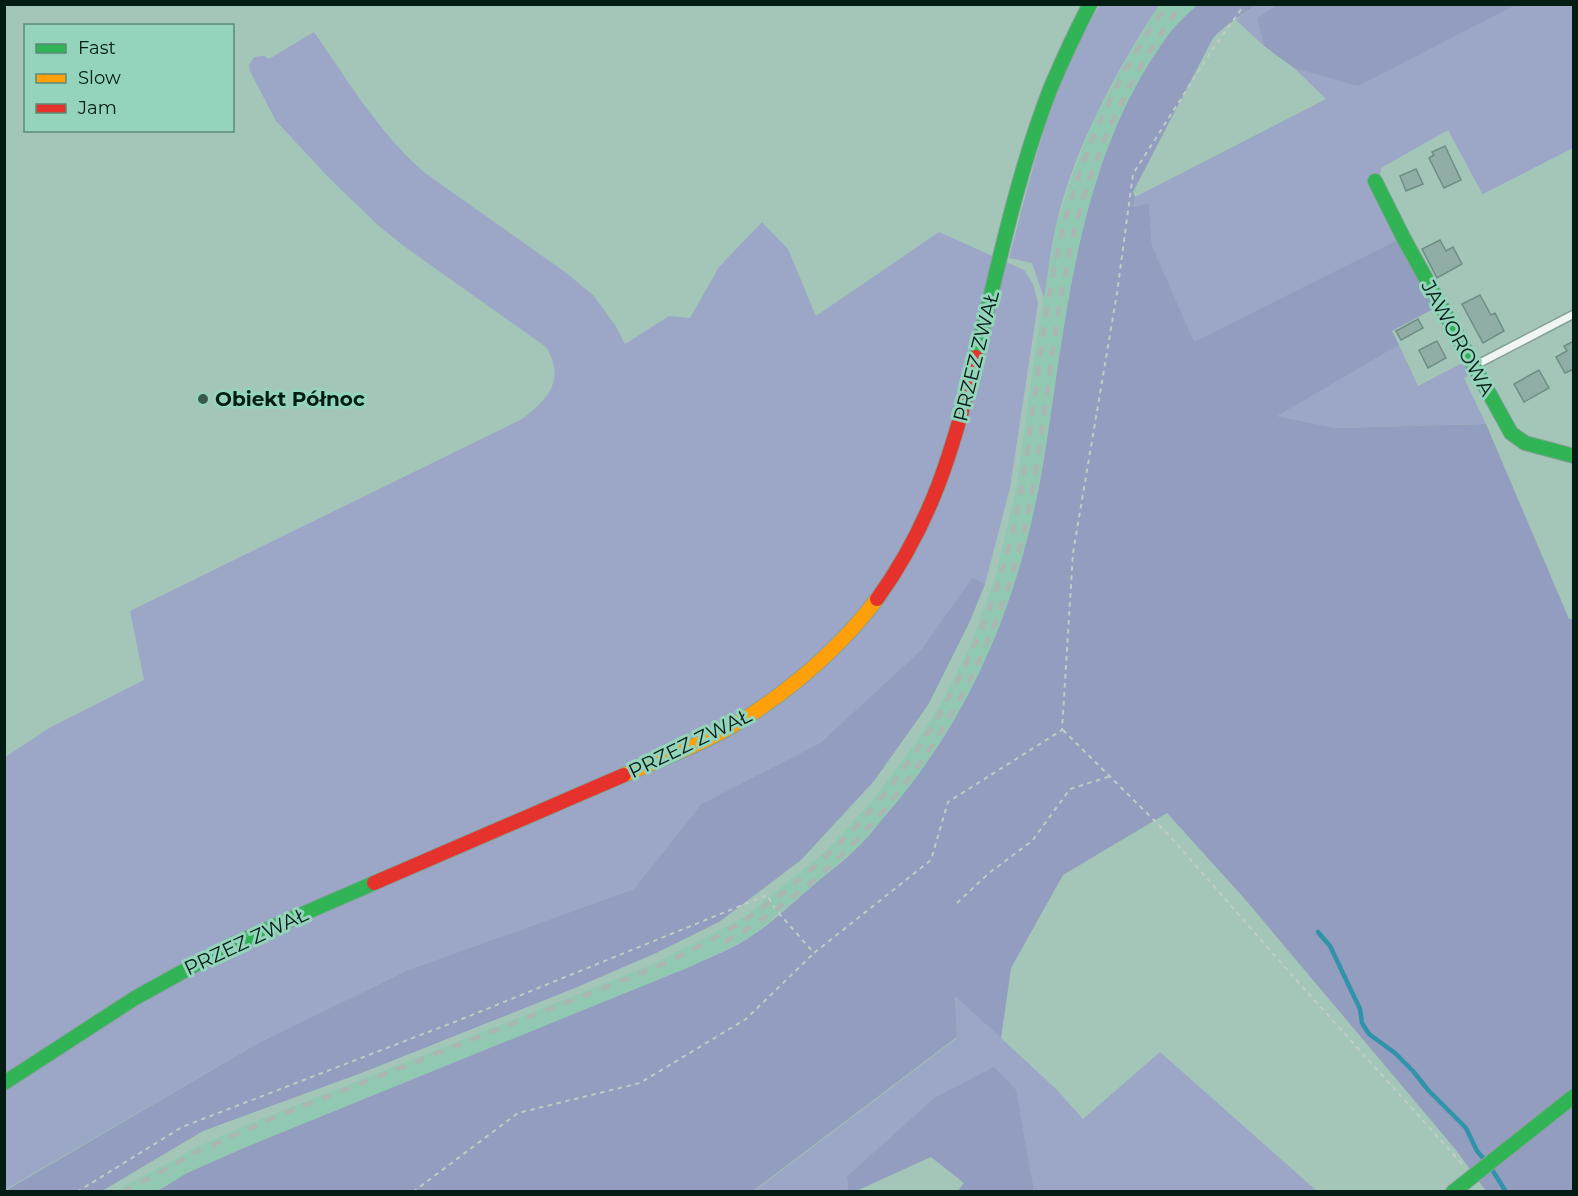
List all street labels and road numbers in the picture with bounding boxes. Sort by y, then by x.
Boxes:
street label: JAWOROWA [1416,275,1500,401]
street label: PRZEZ ZWAŁ [948,288,1004,424]
street label: PRZEZ ZWAŁ [625,703,756,783]
street label: PRZEZ ZWAŁ [180,902,312,980]

